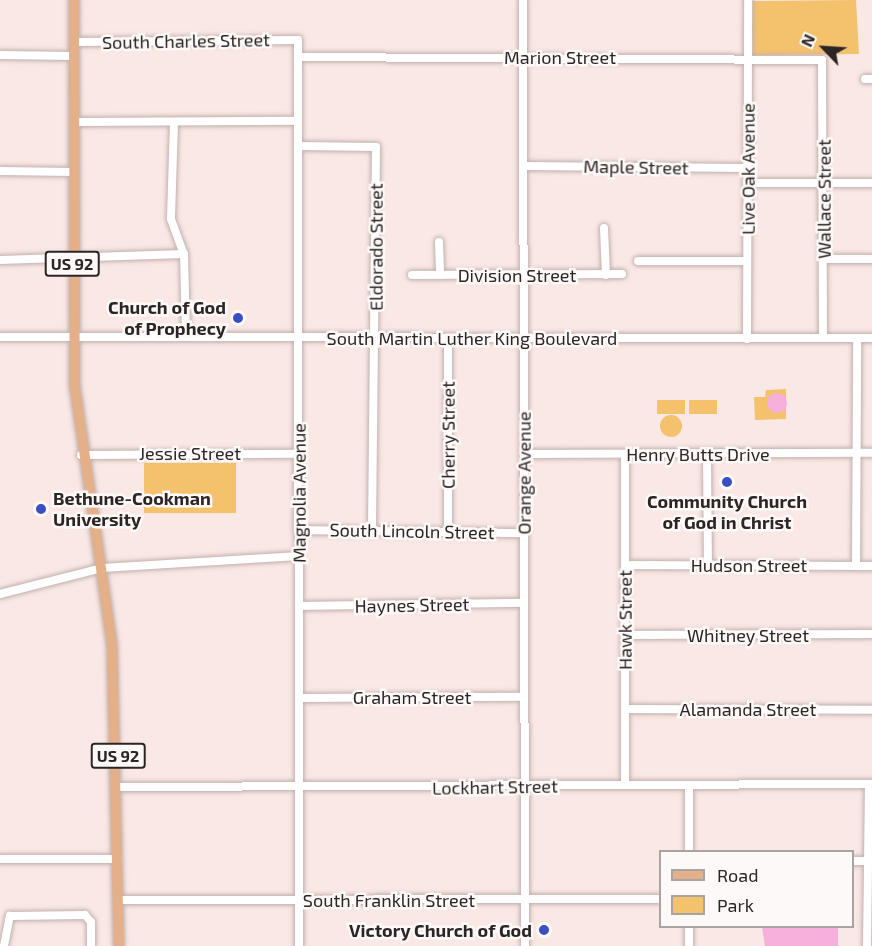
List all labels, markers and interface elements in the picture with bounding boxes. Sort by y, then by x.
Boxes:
north arrow [794,18,854,78]
street label: South Charles Street [102,29,270,53]
text: N [796,31,818,49]
street label: Marion Street [504,46,616,68]
street label: Live Oak Avenue [737,103,759,235]
street label: Wallace Street [813,139,835,259]
street label: Maple Street [583,155,689,179]
street label: Eldorado Street [365,183,387,311]
road number: US 92 [44,251,100,277]
street label: Division Street [458,264,576,286]
place label: Church of God of Prophecy [108,297,226,340]
marker: Church of God of Prophecy [231,311,245,325]
street label: South Martin Luther King Boulevard [326,327,618,349]
street label: Cherry Street [437,381,459,489]
street label: Orange Avenue [513,411,535,535]
street label: Magnolia Avenue [288,423,310,563]
street label: Jessie Street [139,442,241,464]
street label: Henry Butts Drive [626,443,770,465]
marker: Community Church of God in Christ [720,475,734,489]
place label: Bethune-Cookman University [53,488,211,530]
place label: Community Church of God in Christ [647,491,807,534]
marker: Bethune-Cookman University [34,502,48,516]
street label: South Lincoln Street [329,519,495,543]
street label: Hudson Street [691,554,807,576]
street label: Hawk Street [614,570,636,670]
street label: Haynes Street [354,593,470,617]
street label: Whitney Street [687,624,809,646]
street label: Graham Street [353,686,471,708]
street label: Alamanda Street [680,698,816,720]
road number: US 92 [90,743,146,769]
street label: Lockhart Street [432,775,558,799]
legend [659,850,854,928]
text: Road [717,864,758,886]
street label: South Franklin Street [303,889,475,911]
text: Park [717,894,754,916]
place label: Victory Church of God [348,919,532,941]
marker: Victory Church of God [537,923,551,937]

